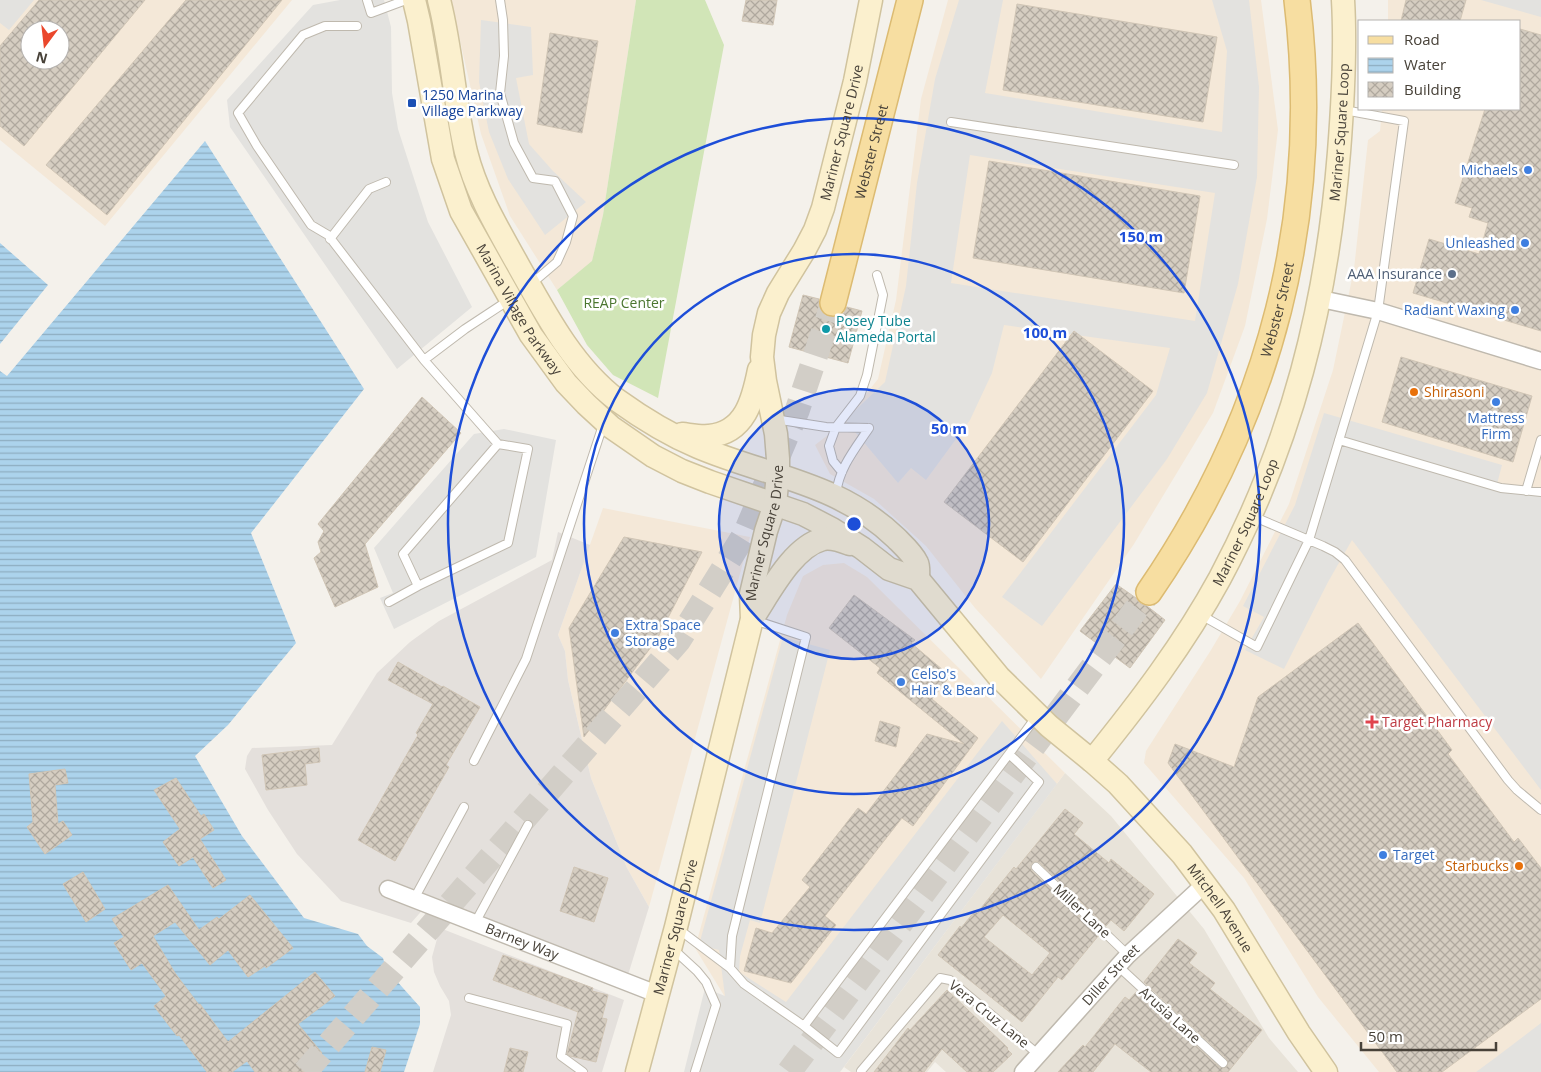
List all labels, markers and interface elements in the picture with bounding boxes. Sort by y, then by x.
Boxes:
north arrow [20,20,70,70]
legend [1358,20,1521,110]
text: Road [1404,29,1440,49]
text: N [34,47,49,69]
text: Water [1404,54,1446,74]
street label: Mariner Square Drive [815,63,867,203]
street label: Mariner Square Loop [1324,63,1353,202]
text: Building [1404,79,1461,99]
place label: 1250 Marina Village Parkway [422,85,524,120]
marker: 1250 Marina Village Parkway [406,97,418,109]
street label: Webster Street [850,102,892,201]
place label: Michaels [1461,160,1518,179]
marker: Michaels [1522,164,1534,176]
text: 150 m [1119,226,1163,246]
place label: Unleashed [1445,233,1515,252]
marker: Unleashed [1519,237,1531,249]
street label: Marina Village Parkway [472,240,567,379]
street label: Webster Street [1256,260,1298,359]
place label: AAA Insurance [1347,264,1442,283]
marker: AAA Insurance [1446,268,1458,280]
park label: REAP Center [583,293,665,312]
place label: Radiant Waxing [1404,300,1505,319]
marker: Radiant Waxing [1509,304,1521,316]
place label: Posey Tube Alameda Portal [836,311,936,346]
text: 100 m [1023,322,1067,342]
marker: Posey Tube Alameda Portal [820,323,832,335]
place label: Shirasoni [1424,382,1485,401]
marker: Shirasoni [1408,386,1420,398]
marker: Mattress Firm [1490,396,1502,408]
place label: Mattress Firm [1467,408,1525,443]
text: 50 m [931,418,967,438]
street label: Mariner Square Loop [1208,456,1282,589]
street label: Mariner Square Drive [741,465,787,602]
centre of rings [845,515,863,533]
place label: Extra Space Storage [625,615,701,650]
marker: Extra Space Storage [609,627,621,639]
place label: Celso's Hair & Beard [911,664,995,699]
marker: Celso's Hair & Beard [895,676,907,688]
place label: Target Pharmacy [1382,712,1493,731]
marker: Target Pharmacy [1366,716,1378,728]
place label: Target [1393,845,1435,864]
marker: Target [1377,849,1389,861]
place label: Starbucks [1445,856,1509,875]
street label: Mariner Square Drive [648,857,701,997]
street label: Mitchell Avenue [1183,859,1258,956]
marker: Starbucks [1513,860,1525,872]
street label: Miller Lane [1050,879,1115,942]
street label: Barney Way [483,918,563,964]
street label: Diller Street [1077,939,1143,1009]
street label: Vera Cruz Lane [945,975,1034,1052]
street label: Arusia Lane [1136,982,1205,1047]
scale bar [1361,1020,1496,1052]
text: 50 m [1368,1026,1403,1046]

